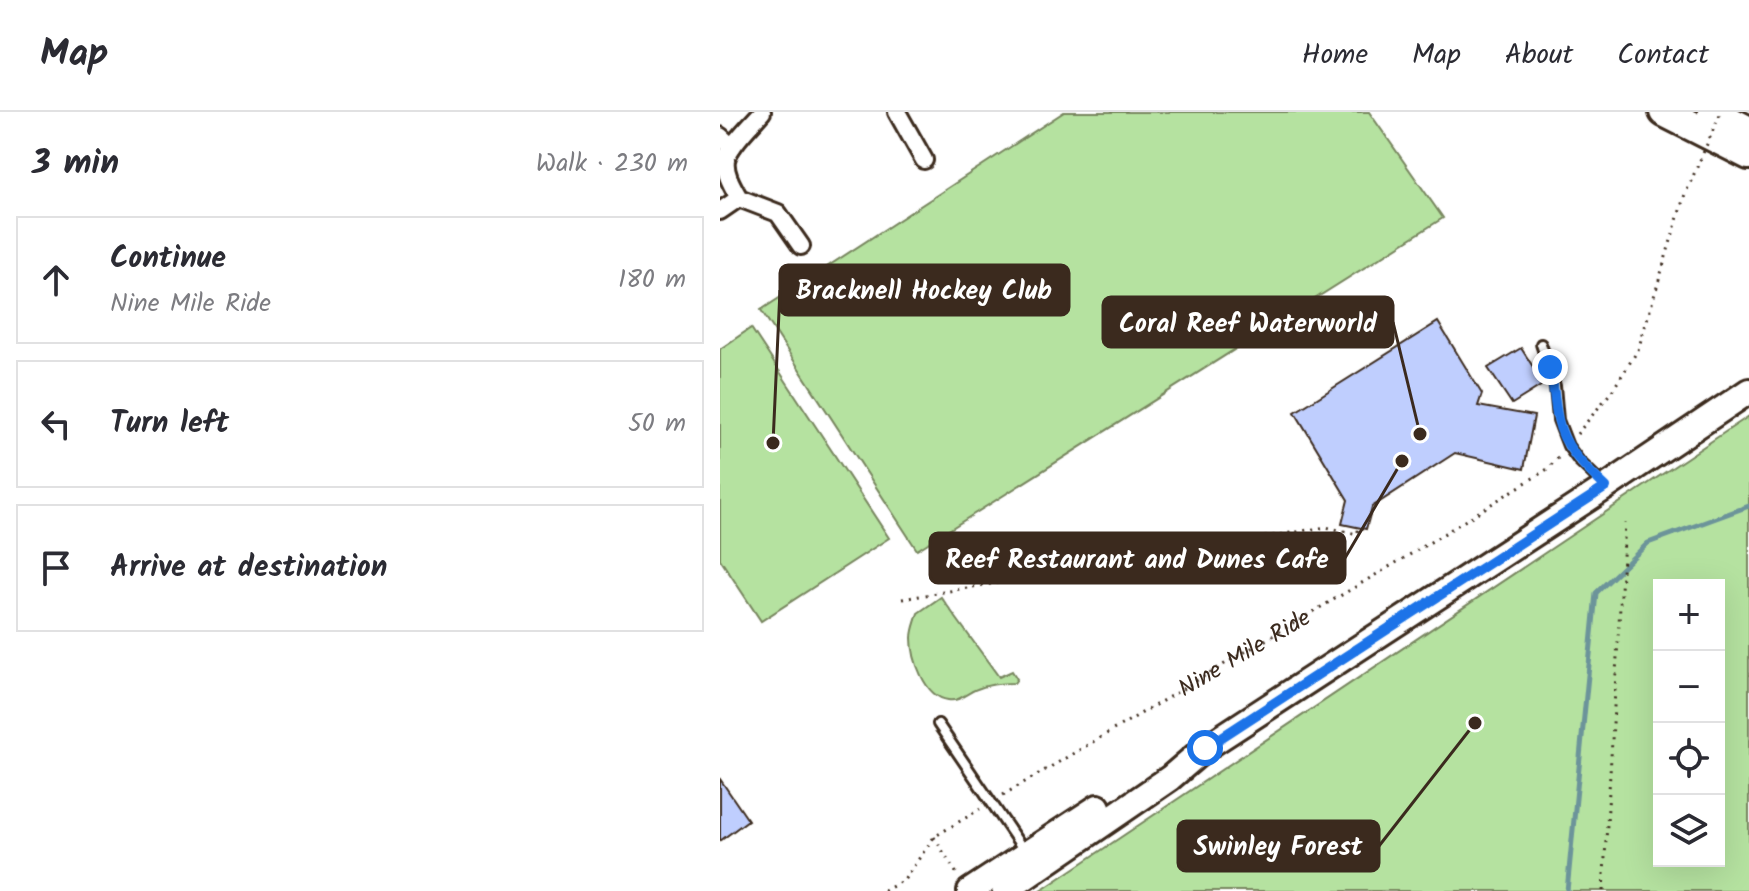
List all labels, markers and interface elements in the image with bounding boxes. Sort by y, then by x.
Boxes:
text: Map [40,25,109,85]
text: Home [1302,33,1368,78]
text: Map [1412,33,1461,78]
text: About [1505,33,1573,78]
text: Contact [1617,33,1709,78]
text: 3 min [32,137,119,191]
text: Walk · 230 m [536,143,688,185]
text: Continue [110,235,226,283]
icon: ahead [34,258,78,302]
text: 180 m [618,259,686,301]
callout: Bracknell Hockey Club [780,265,1069,315]
text: Bracknell Hockey Club [796,271,1052,313]
text: Nine Mile Ride [110,283,271,325]
callout: Coral Reef Waterworld [1103,297,1393,347]
text: Coral Reef Waterworld [1119,304,1378,346]
route end [1532,349,1568,385]
text: Turn left [110,400,229,448]
icon: left [34,402,78,446]
text: 50 m [628,403,686,445]
callout: Reef Restaurant and Dunes Cafe [930,533,1345,583]
text: Reef Restaurant and Dunes Cafe [945,540,1329,582]
text: Arrive at destination [110,544,387,592]
icon: arrive [34,546,78,590]
map controls [1653,579,1725,867]
button: + [1653,579,1725,651]
street label: Nine Mile Ride [1171,599,1319,708]
button: − [1653,651,1725,723]
button: locate [1653,723,1725,795]
route start [1187,730,1223,766]
button: layers [1653,795,1725,867]
callout: Swinley Forest [1178,821,1379,871]
text: Swinley Forest [1193,827,1363,869]

